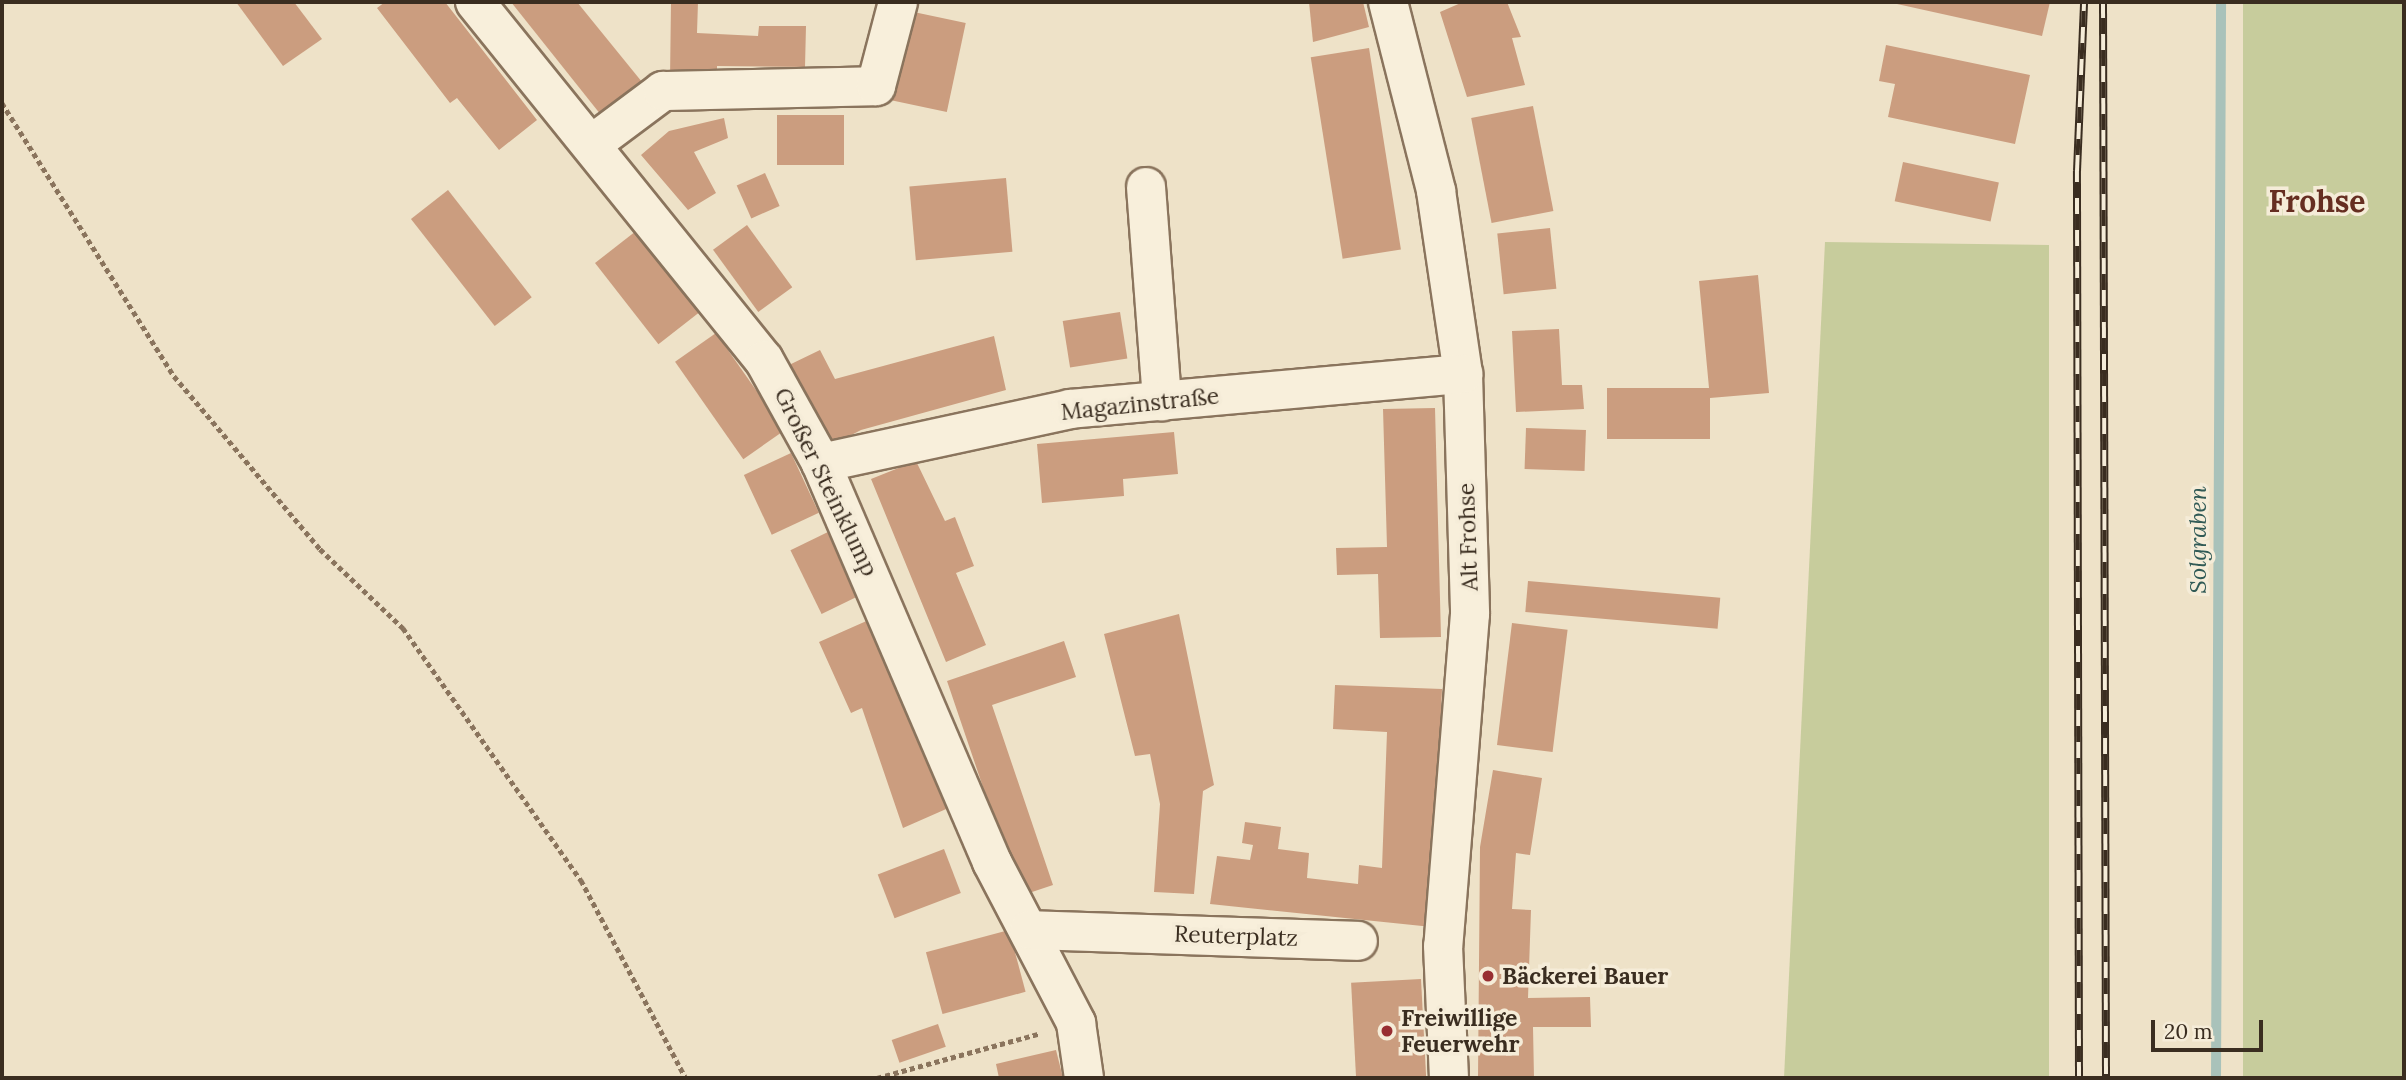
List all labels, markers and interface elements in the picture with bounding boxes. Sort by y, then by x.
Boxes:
district label: Frohse [2268,183,2366,219]
street label: Magazinstraße [1059,382,1221,426]
street label: Großer Steinklump [768,383,884,581]
street label: Alt Frohse [1452,482,1484,592]
water label: Solgraben [2184,486,2212,594]
street label: Reuterplatz [1173,920,1299,952]
place label: Bäckerei Bauer [1502,962,1668,990]
marker: Bäckerei Bauer [1480,968,1496,984]
place label: Freiwillige Feuerwehr [1401,1004,1519,1058]
scale bar [2154,1006,2266,1050]
text: 20 m [2164,1018,2213,1045]
marker: Freiwillige Feuerwehr [1379,1023,1395,1039]

